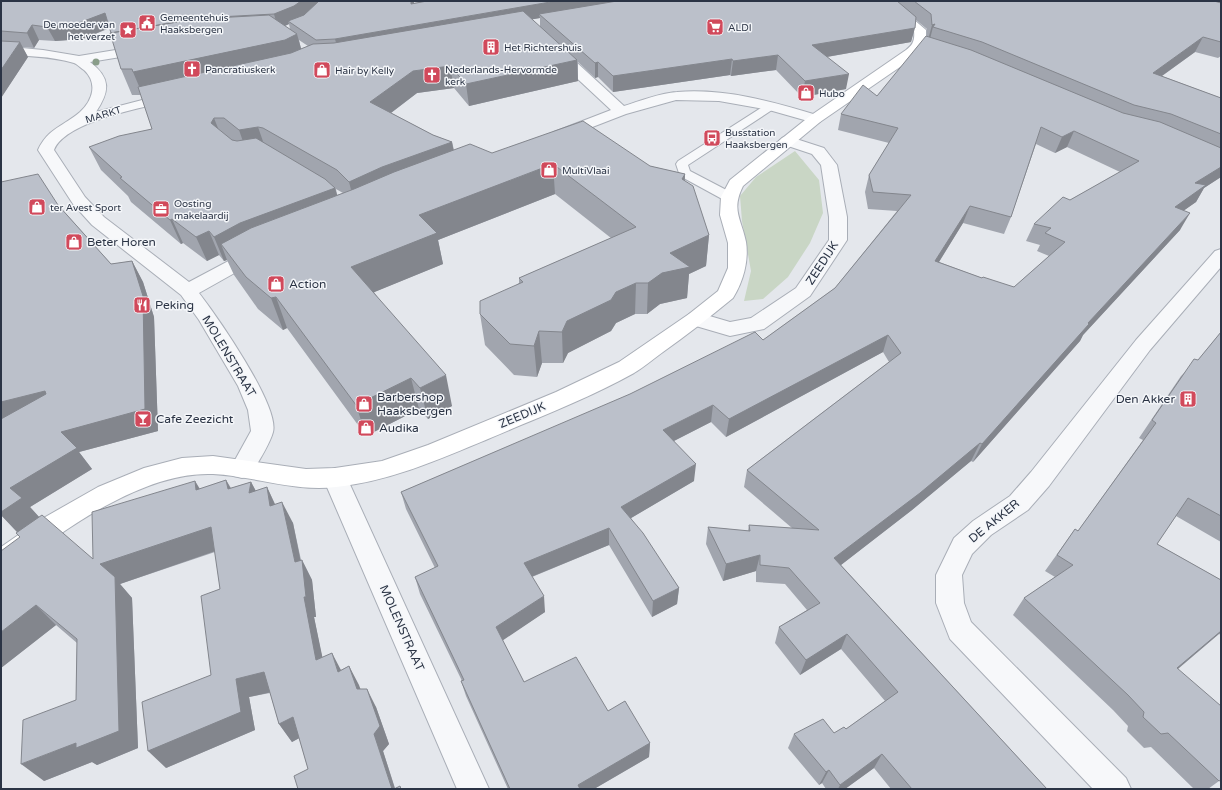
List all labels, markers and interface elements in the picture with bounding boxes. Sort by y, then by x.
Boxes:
place label: Gemeentehuis Haaksbergen [160,12,229,36]
public building icon: Gemeentehuis Haaksbergen [137,13,157,33]
supermarket icon: ALDI [705,17,725,37]
place label: De moeder van het verzet [43,19,115,43]
place icon: De moeder van het verzet [118,20,138,40]
place label: ALDI [728,22,752,34]
building icon: Het Richtershuis [481,37,501,57]
place label: Het Richtershuis [504,42,582,54]
church icon: Pancratiuskerk [182,59,202,79]
shop icon: Hair by Kelly [312,60,332,80]
place label: Pancratiuskerk [205,64,276,76]
place label: Nederlands-Hervormde kerk [445,64,557,88]
place label: Hair by Kelly [335,65,395,77]
church icon: Nederlands-Hervormde kerk [422,65,442,85]
shop icon: Hubo [796,83,816,103]
place label: Hubo [819,88,845,100]
street label: MARKT [84,104,123,126]
place label: Busstation Haaksbergen [725,127,788,151]
bus stop icon: Busstation Haaksbergen [702,128,722,148]
shop icon: MultiVlaai [539,160,559,180]
place label: MultiVlaai [562,165,609,177]
shop icon: ter Avest Sport [27,197,47,217]
place label: Oosting makelaardij [174,198,229,222]
office icon: Oosting makelaardij [151,199,171,219]
place label: ter Avest Sport [50,202,121,214]
shop icon: Beter Horen [64,232,84,252]
place label: Beter Horen [87,235,156,249]
street label: ZEEDIJK [803,239,841,287]
shop icon: Action [266,274,286,294]
place label: Action [289,277,326,291]
restaurant icon: Peking [132,295,152,315]
place label: Peking [155,298,194,312]
street label: MOLENSTRAAT [199,313,259,400]
building icon: Den Akker [1178,389,1198,409]
place label: Barbershop Haaksbergen [377,390,452,418]
place label: Den Akker [1116,392,1175,406]
shop icon: Barbershop Haaksbergen [354,394,374,414]
street label: ZEEDIJK [497,399,547,431]
bar icon: Cafe Zeezicht [133,409,153,429]
place label: Cafe Zeezicht [156,412,234,426]
shop icon: Audika [356,418,376,438]
place label: Audika [379,421,419,435]
street label: DE AKKER [966,496,1022,546]
street label: MOLENSTRAAT [377,583,427,674]

